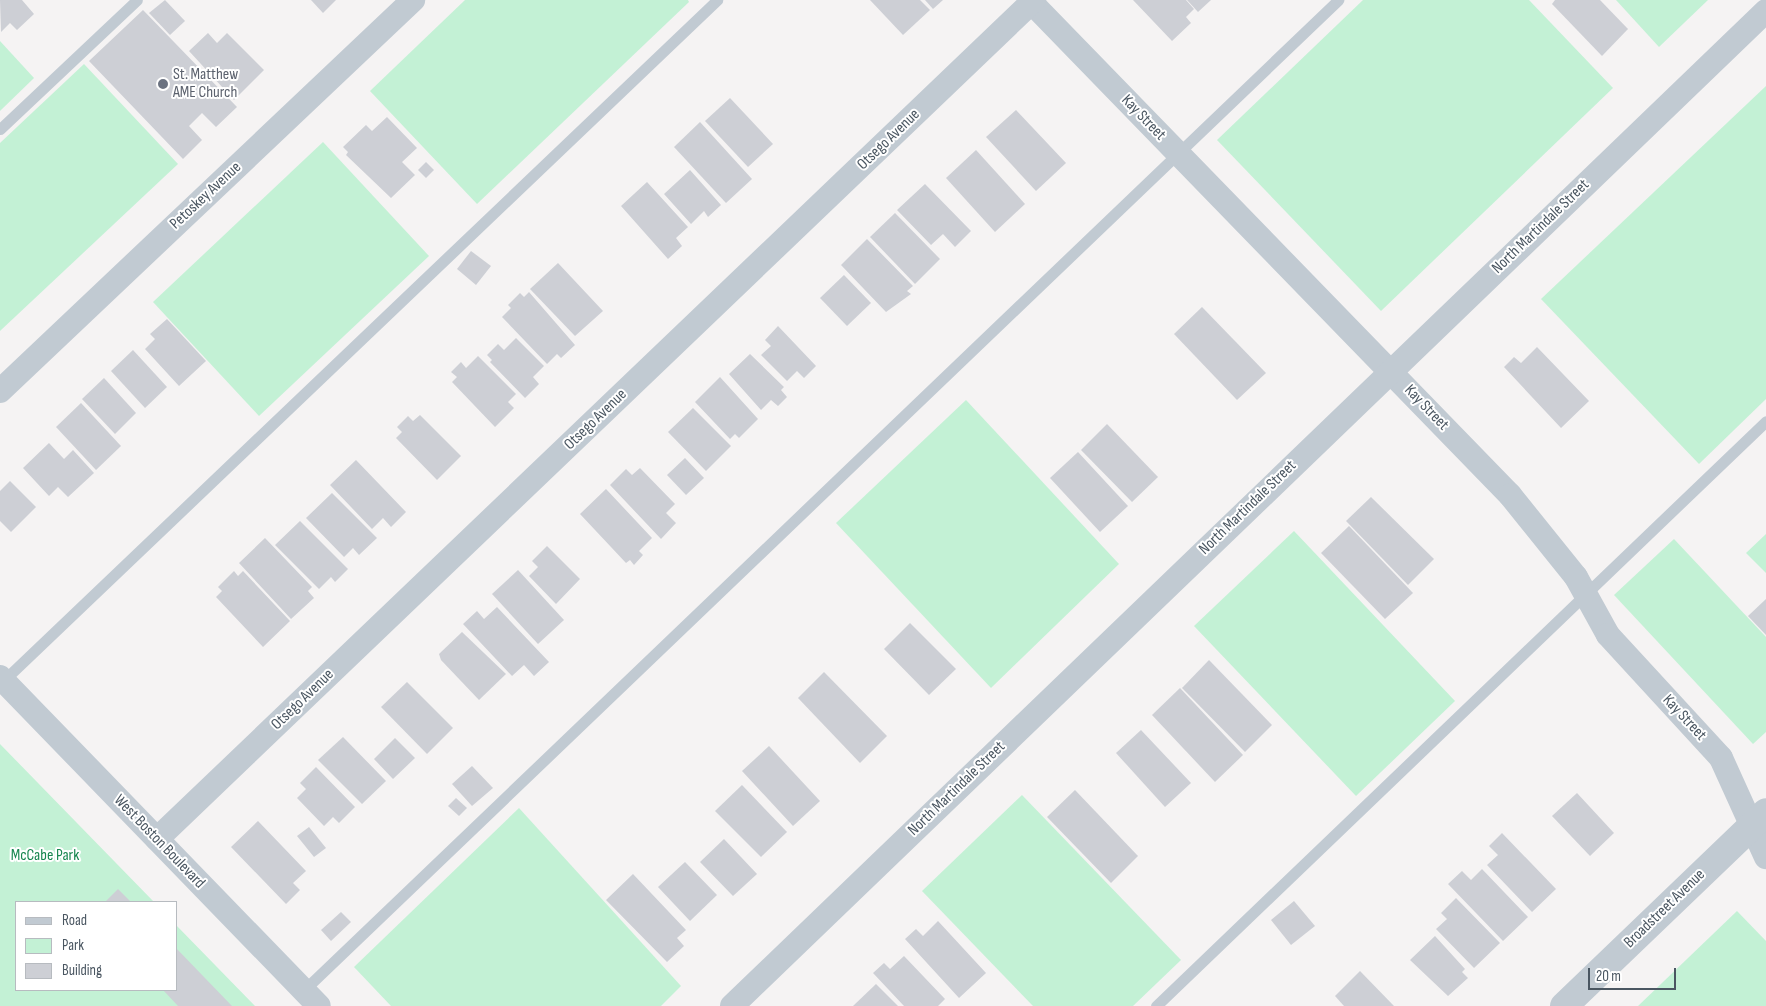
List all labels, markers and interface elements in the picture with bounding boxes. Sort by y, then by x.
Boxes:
place label: St. Matthew AME Church [173,65,238,103]
marker: St. Matthew AME Church [157,78,169,90]
street label: Kay Street [1117,91,1169,145]
street label: Otsego Avenue [854,105,924,175]
street label: Petoskey Avenue [166,158,246,234]
street label: North Martindale Street [1488,176,1594,278]
street label: Kay Street [1400,381,1452,435]
street label: Otsego Avenue [561,385,631,455]
street label: North Martindale Street [1195,457,1301,559]
street label: Otsego Avenue [268,665,338,735]
street label: Kay Street [1658,691,1710,745]
street label: North Martindale Street [904,738,1010,840]
street label: West Boston Boulevard [109,791,209,893]
park label: McCabe Park [11,846,79,866]
street label: Broadstreet Avenue [1620,866,1710,952]
legend [15,901,178,991]
text: Road [62,911,87,930]
text: Park [62,936,84,955]
scale bar [1591,958,1678,990]
text: Building [62,961,102,980]
text: 20 m [1596,967,1621,986]

